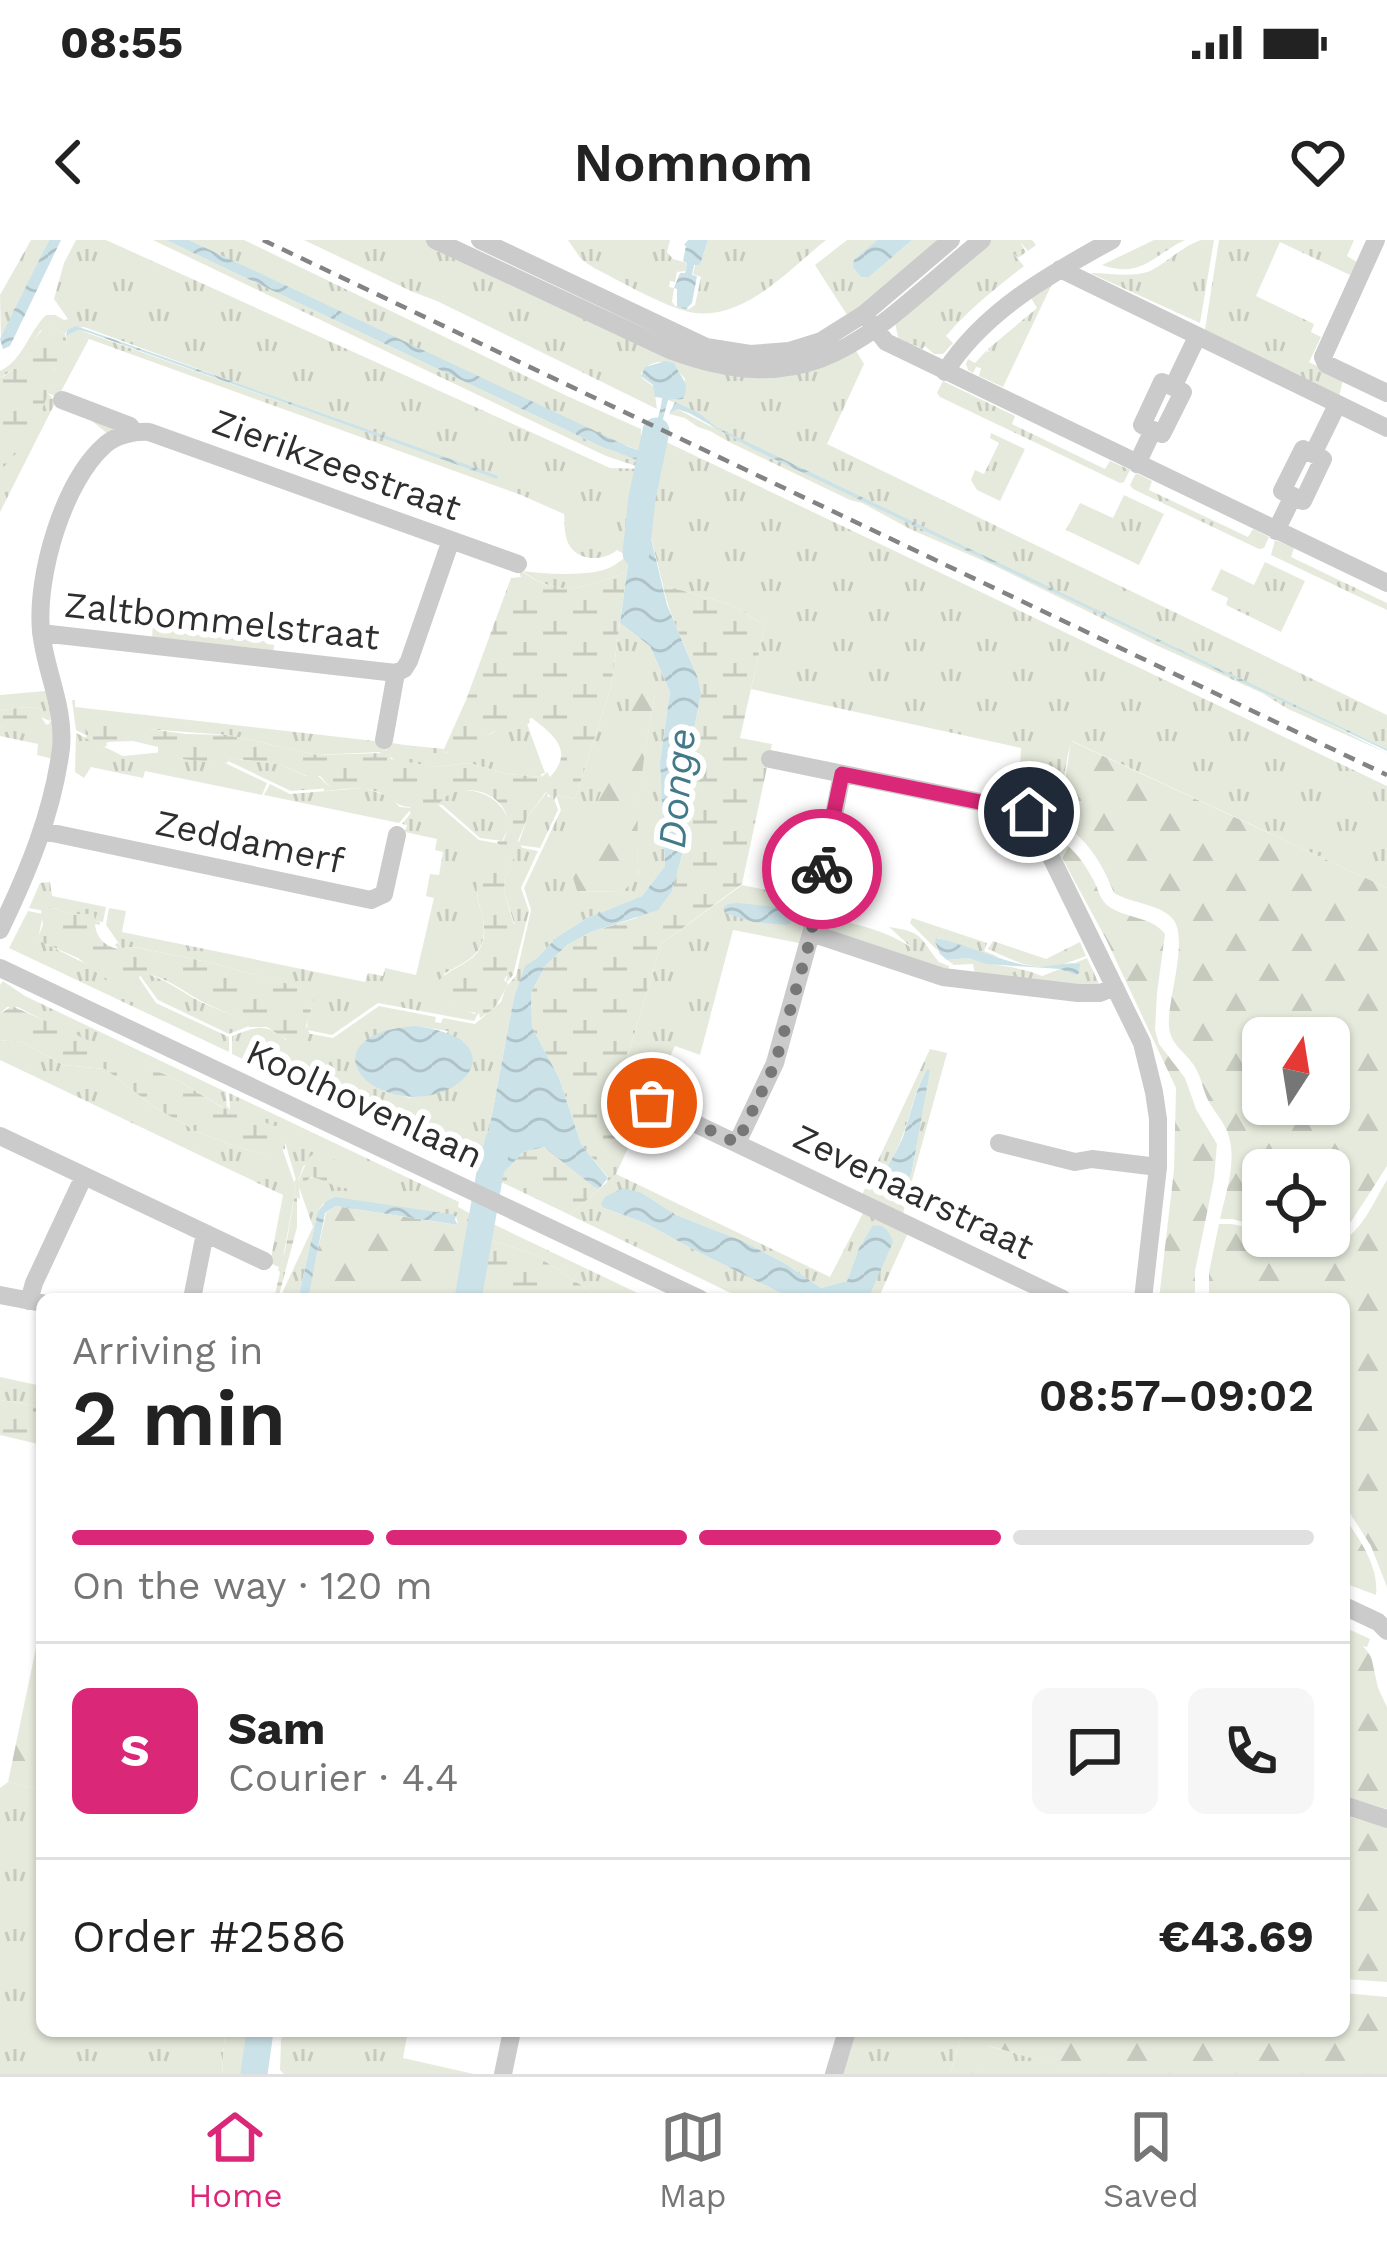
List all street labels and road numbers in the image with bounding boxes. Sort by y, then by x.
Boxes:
street label: Zierikzeestraat [207,400,467,529]
street label: Zaltbommelstraat [62,584,381,658]
street label: Zeddamerf [152,801,348,882]
street label: Koolhovenlaan [240,1031,489,1177]
street label: Zevenaarstraat [787,1116,1040,1268]

